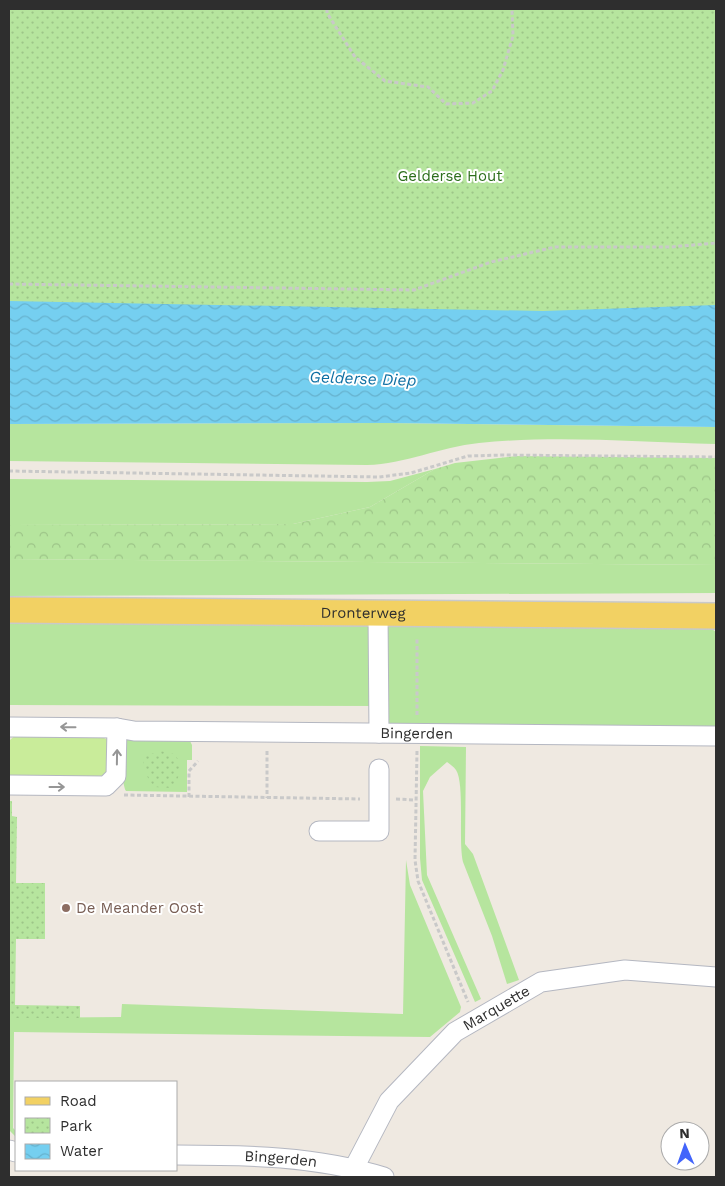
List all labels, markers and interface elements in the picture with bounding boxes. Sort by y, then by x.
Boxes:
park label: Gelderse Hout [397,167,503,185]
water label: Gelderse Diep [309,367,417,390]
street label: Dronterweg [320,604,406,622]
one-way arrow [61,722,77,732]
street label: Bingerden [380,724,453,743]
one-way arrow [112,749,122,765]
one-way arrow [49,782,65,792]
place label: De Meander Oost [76,899,204,917]
marker: De Meander Oost [60,902,72,914]
street label: Marquette [460,981,533,1034]
legend [15,1081,178,1171]
text: Road [60,1092,97,1110]
text: Park [60,1117,93,1135]
north arrow [660,1121,710,1171]
text: N [679,1125,690,1141]
text: Water [60,1142,103,1160]
street label: Bingerden [244,1147,318,1171]

